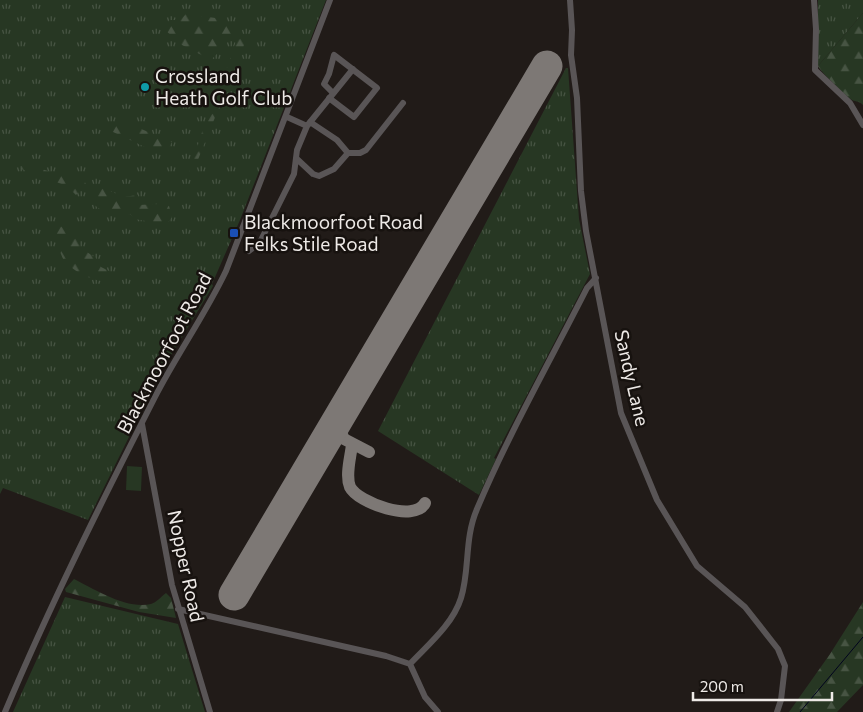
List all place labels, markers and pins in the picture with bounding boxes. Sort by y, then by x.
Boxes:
place label: Crossland Heath Golf Club [155,64,292,109]
marker: Crossland Heath Golf Club [139,81,151,93]
place label: Blackmoorfoot Road Felks Stile Road [244,210,423,255]
marker: Blackmoorfoot Road Felks Stile Road [228,227,240,239]

